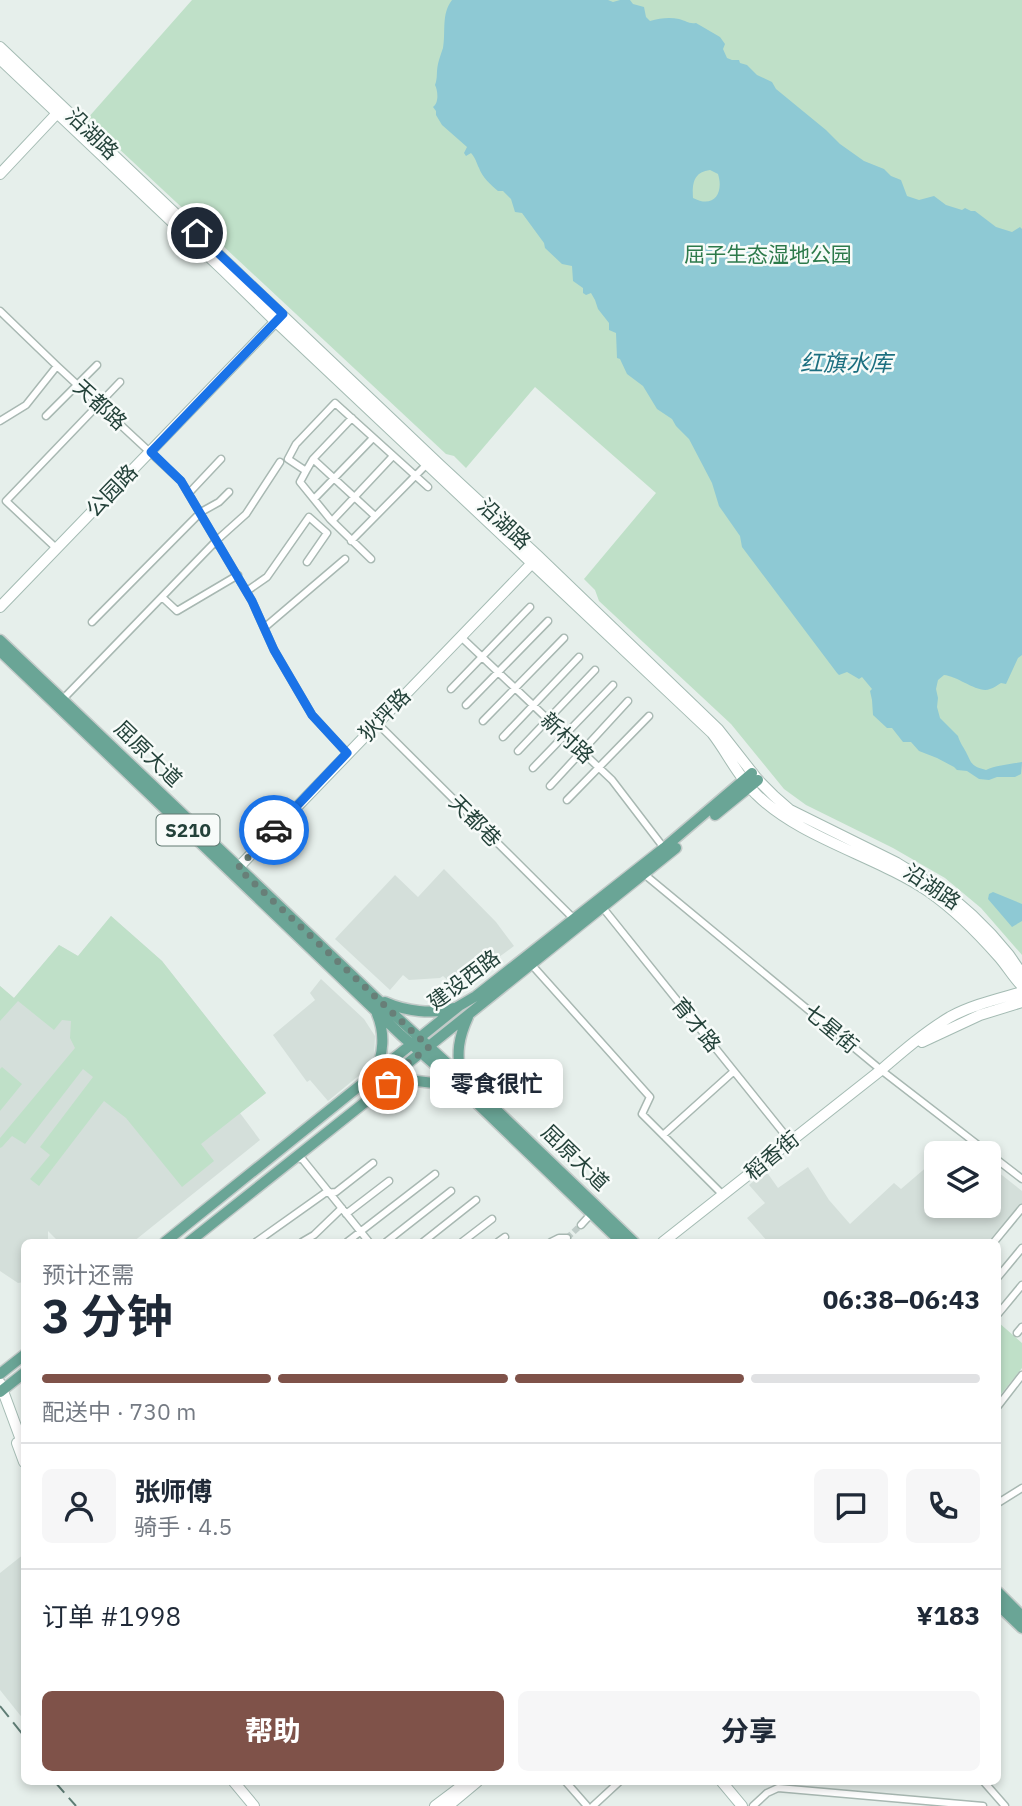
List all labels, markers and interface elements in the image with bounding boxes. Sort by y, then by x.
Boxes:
street label: 沿湖路 [60,101,125,165]
pin [167,203,227,263]
icon: home [178,214,216,252]
park label: 屈子生态湿地公园 [684,240,852,268]
water label: 红旗水库 [800,347,896,377]
street label: 天都路 [68,373,133,436]
street label: 公园路 [79,458,143,523]
street label: 沿湖路 [472,492,537,555]
street label: 狄坪路 [352,682,416,747]
street label: 新村路 [535,706,600,769]
street label: 屈原大道 [109,714,189,793]
street label: 天都巷 [444,788,508,852]
courier [239,795,309,865]
icon: car [255,811,293,849]
road number: S210 [156,814,220,846]
street label: 沿湖路 [899,857,967,915]
street label: 建设西路 [421,943,505,1016]
street label: 育才路 [666,991,727,1058]
street label: 七星街 [799,997,865,1059]
pin [358,1054,418,1114]
callout: 零食很忙 [430,1060,563,1108]
icon: bag [369,1065,407,1103]
text: 零食很忙 [451,1068,543,1098]
street label: 屈原大道 [536,1118,616,1197]
street label: 稻香街 [738,1125,805,1186]
map controls [924,1141,1001,1218]
button: layers [924,1141,1001,1218]
text: 预计还需 [42,1259,134,1289]
text: 06:38–06:43 [823,1282,980,1316]
text: 3 分钟 [42,1286,172,1346]
text: 配送中 · 730 m [42,1396,196,1426]
button: person [42,1469,116,1543]
button: chat [814,1469,888,1543]
button: phone [906,1469,980,1543]
text: 张师傅 [134,1474,212,1508]
text: 骑手 · 4.5 [134,1511,232,1541]
text: ¥183 [916,1598,980,1632]
text: 订单 #1998 [42,1599,181,1633]
button: 帮助 [42,1691,504,1771]
button: 分享 [518,1691,980,1771]

